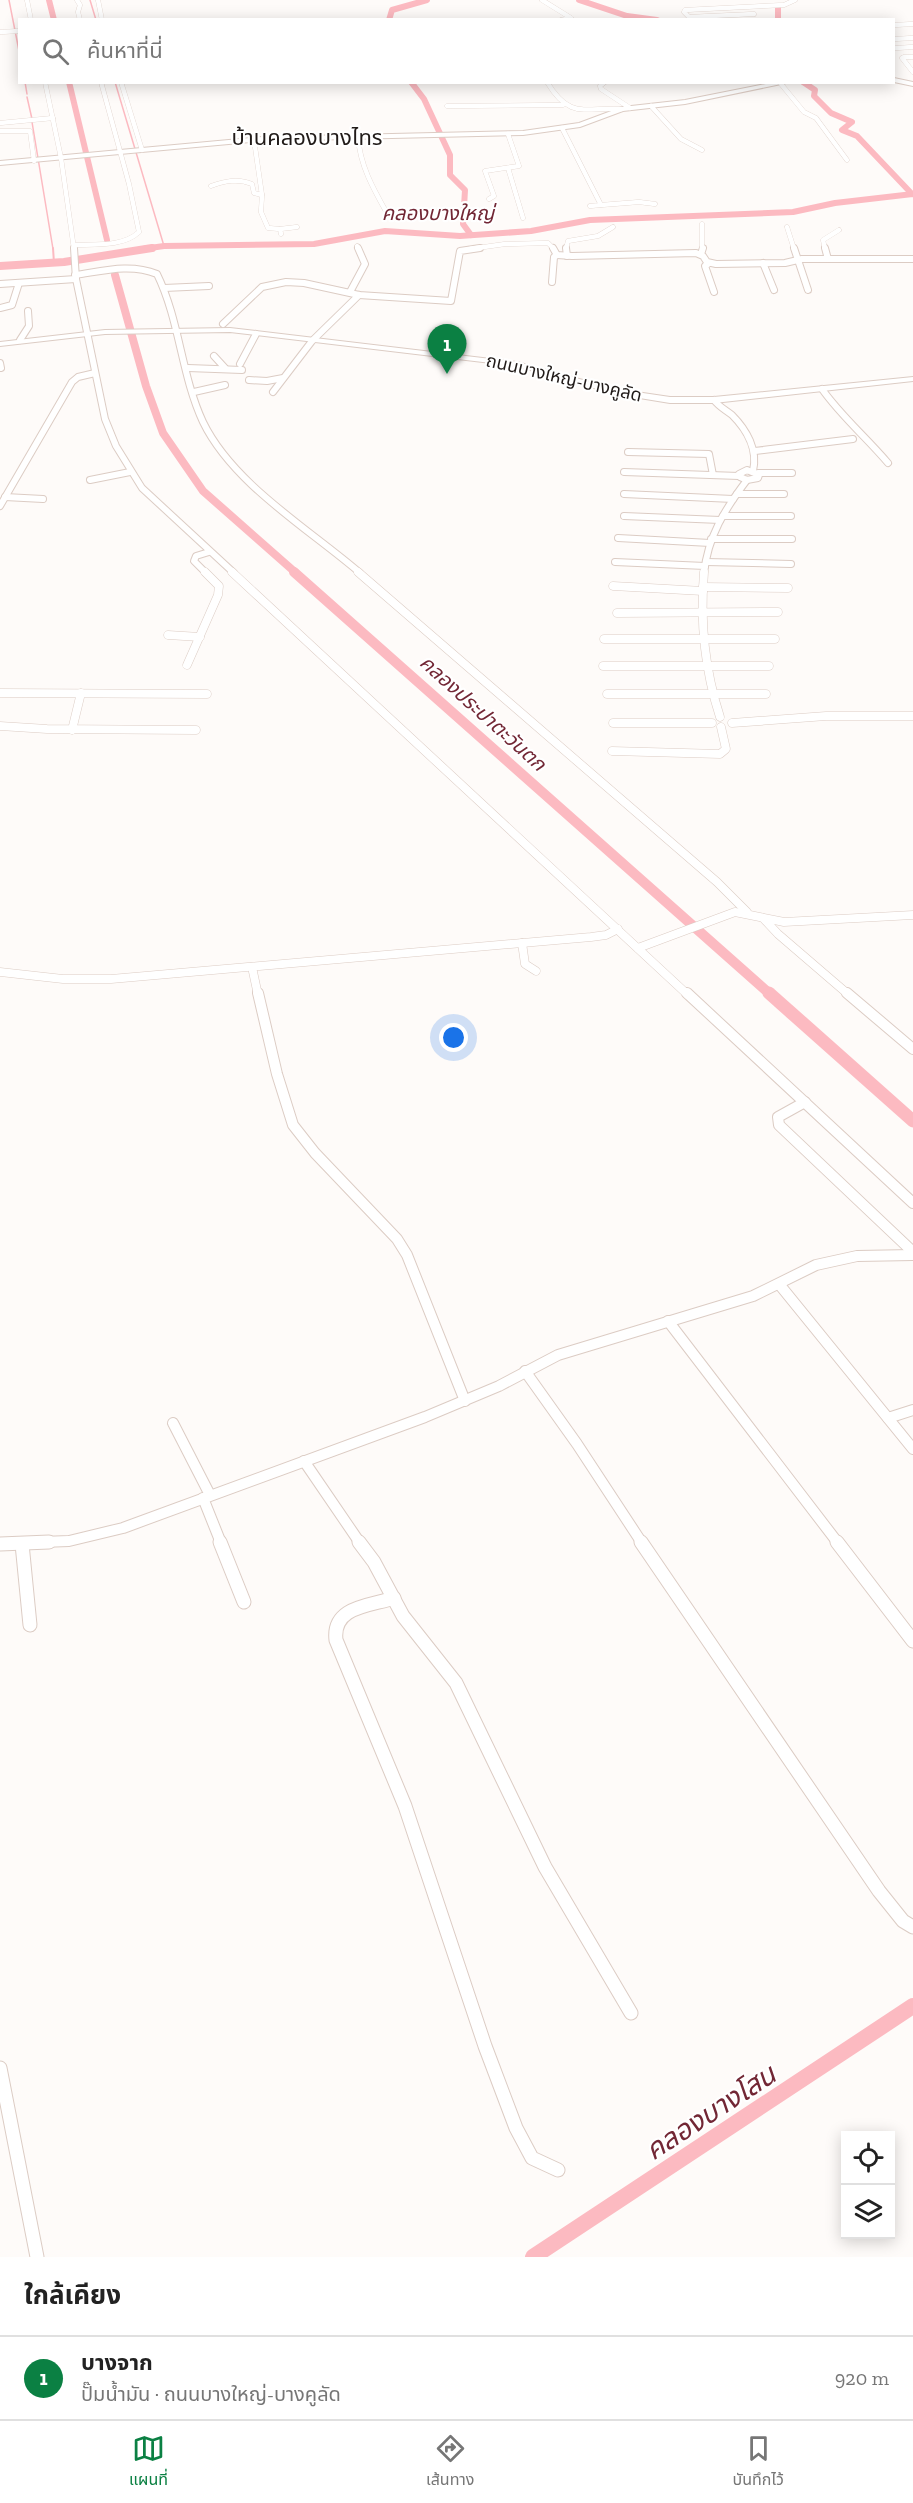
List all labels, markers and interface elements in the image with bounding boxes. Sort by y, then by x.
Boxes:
search box [18,18,895,84]
icon: search [39,35,72,68]
text: ค้นหาที่นี่ [87,37,163,64]
district label: บ้านคลองบางไทร [231,124,383,151]
water label: คลองบางใหญ่ [382,201,497,225]
pin: 1 [428,324,466,374]
street label: ถนนบางใหญ่-บางคูลัด [484,349,644,408]
water label: คลองประปาตะวันตก [415,650,552,776]
your location [439,1023,468,1052]
water label: คลองบางโสน [639,2057,783,2167]
map controls [841,2131,895,2239]
button: locate [841,2131,895,2185]
button: layers [841,2185,895,2239]
text: ใกล้เคียง [24,2279,121,2311]
text: บางจาก [81,2349,153,2376]
text: 1 [39,2366,48,2390]
text: 920 m [835,2366,889,2390]
text: ปั๊มน้ำมัน · ถนนบางใหญ่-บางคูลัด [81,2382,341,2406]
tab: แผนที่ [129,2432,168,2492]
tab: เส้นทาง [426,2432,474,2492]
tab: บันทึกไว้ [733,2432,784,2492]

